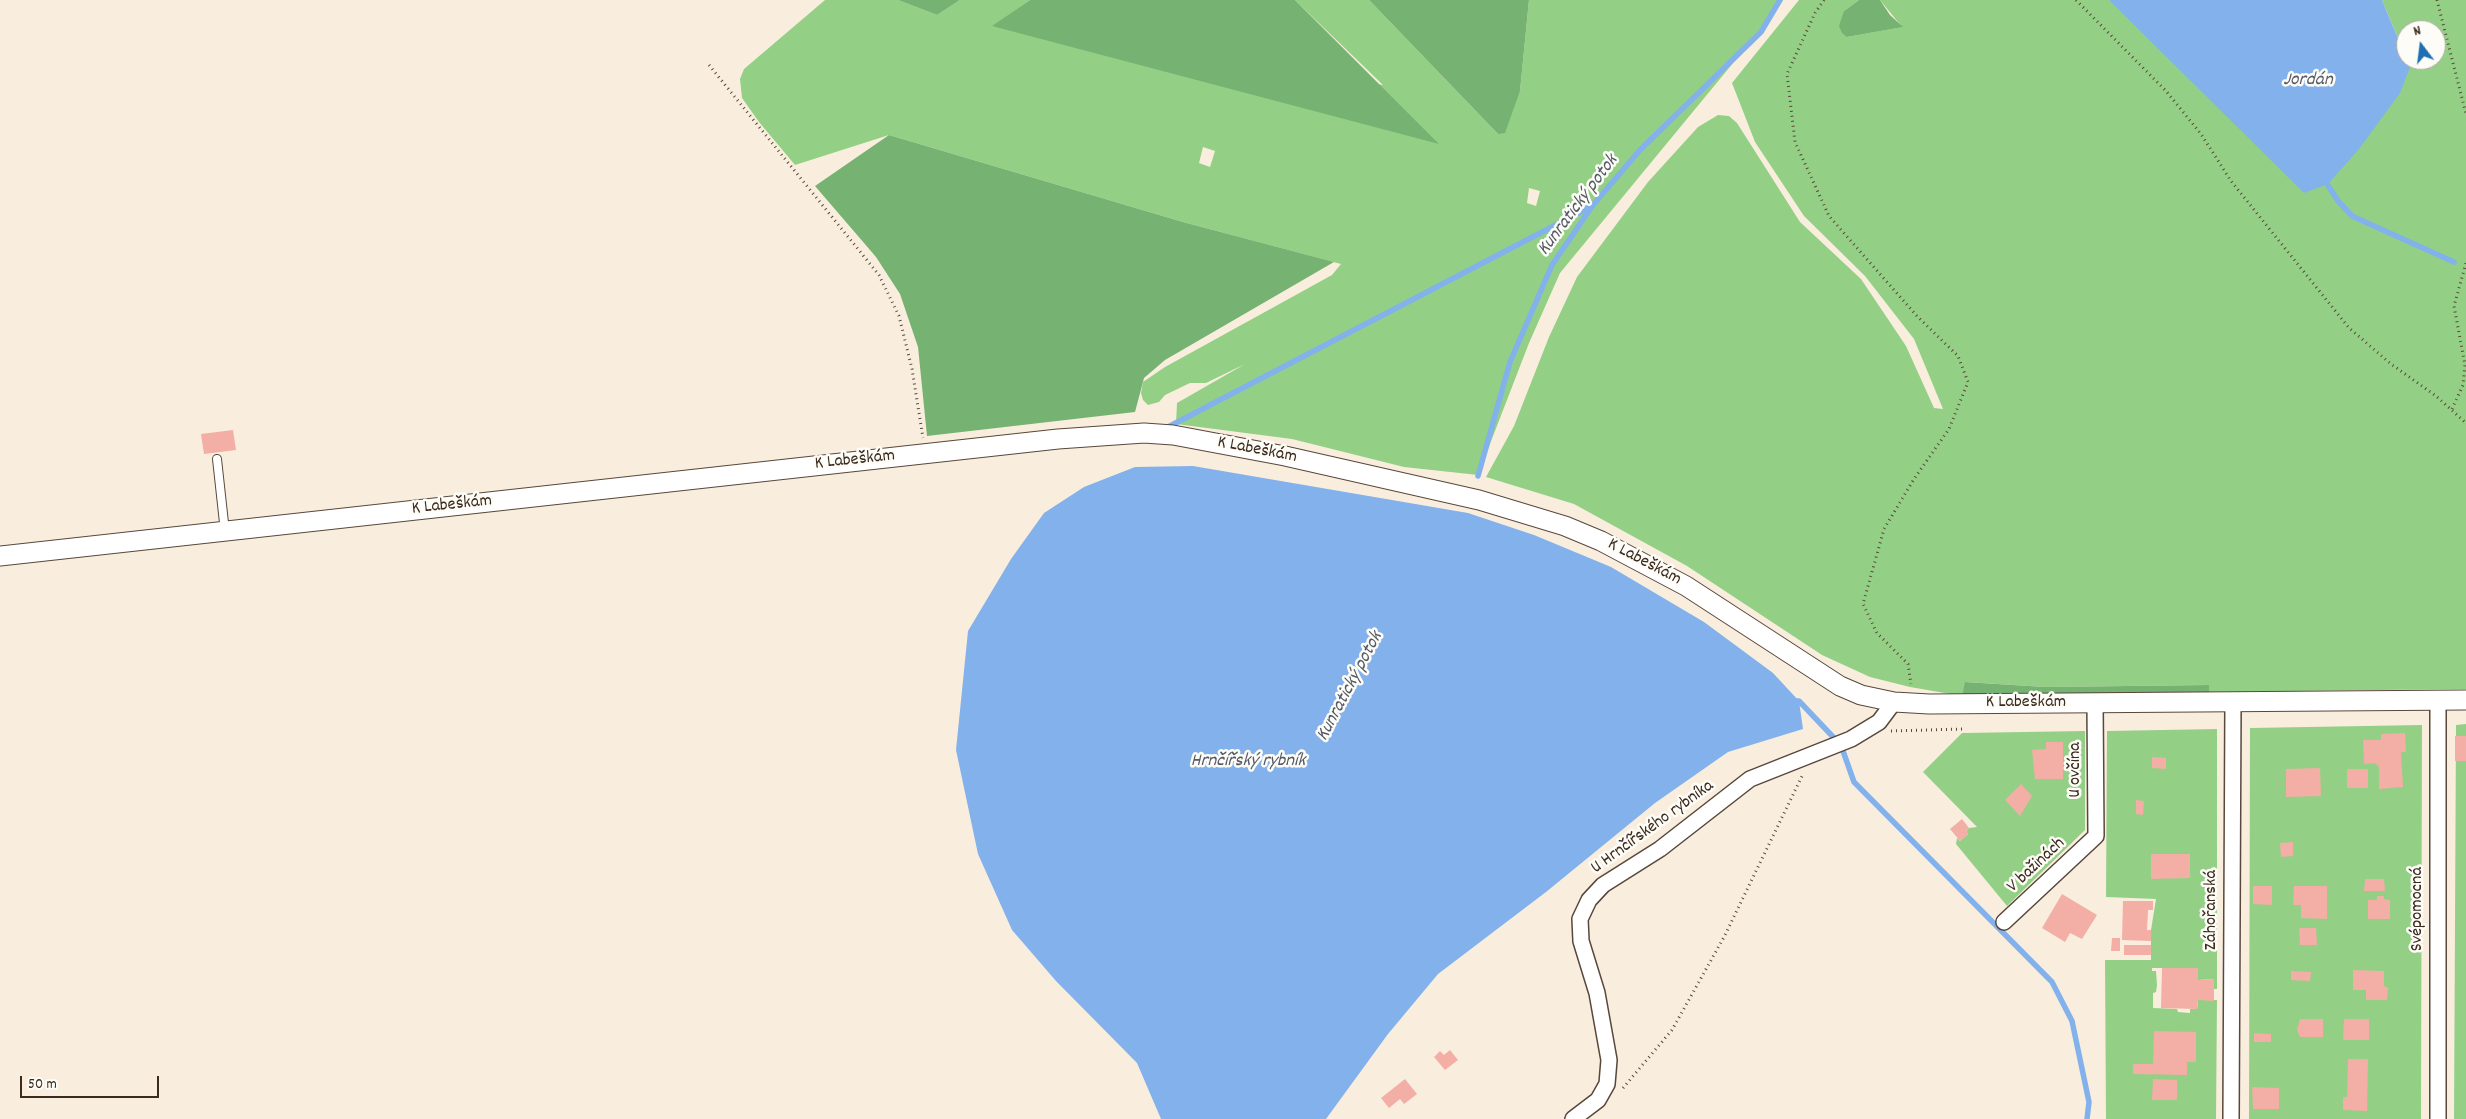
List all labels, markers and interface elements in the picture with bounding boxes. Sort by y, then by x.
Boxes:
north arrow [2396,20,2446,70]
text: N [2411,21,2423,42]
water label: Jordán [2283,70,2333,92]
water label: Kunratický potok [1534,151,1624,261]
street label: K Labeškám [1215,433,1299,469]
street label: K Labeškám [814,446,896,476]
street label: K Labeškám [411,491,493,521]
street label: K Labeškám [1603,535,1685,591]
water label: Kunratický potok [1313,629,1389,745]
street label: K Labeškám [1986,693,2066,715]
street label: U ovčína [2066,742,2088,798]
water label: Hrnčířský rybník [1191,751,1305,773]
street label: U Hrnčířského rybníka [1587,776,1719,880]
street label: V bažinách [2004,834,2070,898]
street label: Svépomocná [2408,867,2430,951]
street label: Záhořanská [2202,870,2224,950]
scale bar [22,1066,161,1098]
text: 50 m [28,1074,57,1096]

